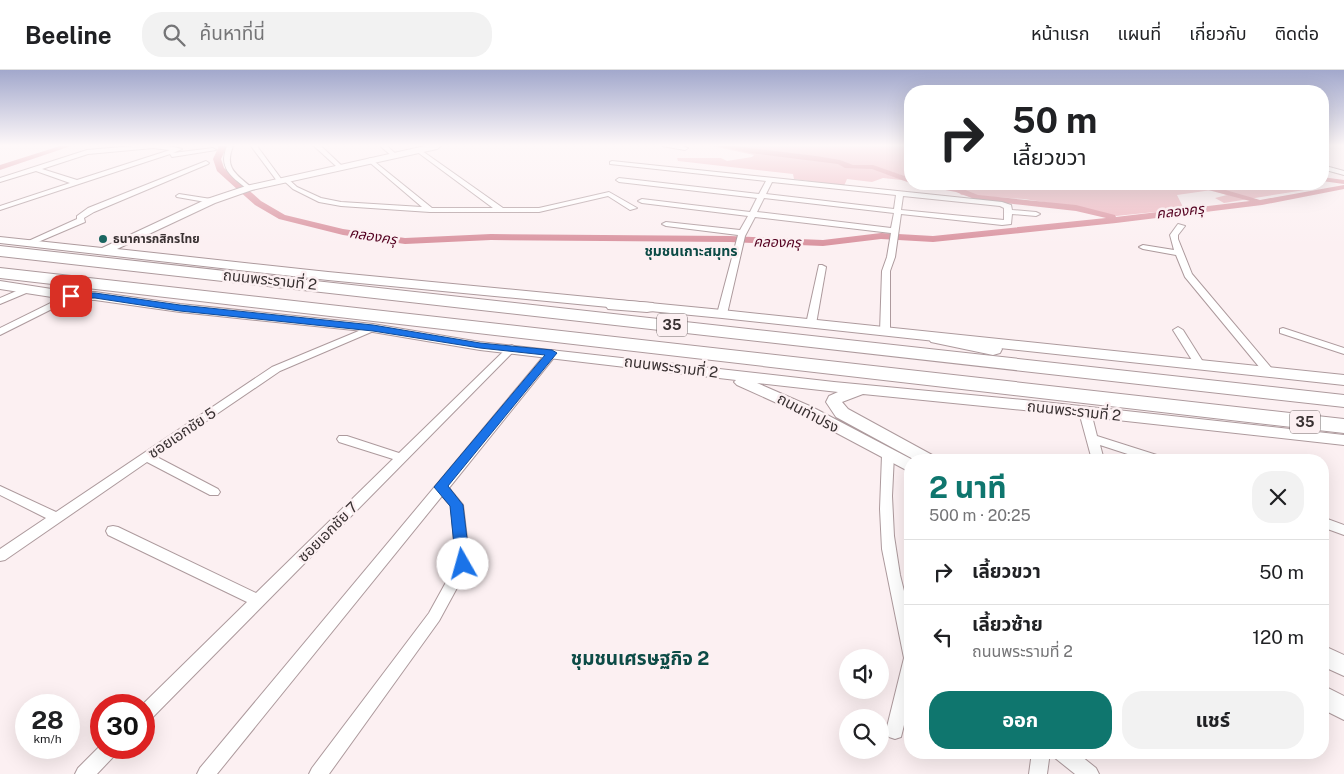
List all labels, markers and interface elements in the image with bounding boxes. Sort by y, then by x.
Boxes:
search box [142,12,492,57]
text: Beeline [25,21,112,49]
icon: search [160,21,188,49]
text: ค้นหาที่นี่ [200,22,265,44]
text: หน้าแรก [1031,23,1089,44]
text: แผนที่ [1117,23,1161,44]
text: เกี่ยวกับ [1189,23,1247,44]
text: ติดต่อ [1275,23,1319,44]
text: 50 m [1012,100,1097,141]
icon: right [929,105,994,170]
text: เลี้ยวขวา [1012,144,1087,170]
water label: คลองครุ [1156,200,1206,222]
water label: คลองครุ [348,224,399,249]
place label: ธนาคารกสิกรไทย [113,232,200,246]
marker: ธนาคารกสิกรไทย [97,233,109,245]
water label: คลองครุ [753,234,802,251]
district label: ชุมชนเกาะสมุทร [644,243,738,260]
street label: ถนนพระรามที่ 2 [222,264,318,293]
pin [50,275,92,317]
icon: arrive [57,282,85,310]
road number: 35 [657,314,687,336]
street label: ถนนพระรามที่ 2 [623,350,719,381]
street label: ถนนท่าปรง [775,389,842,436]
street label: ถนนพระรามที่ 2 [1026,395,1122,424]
street label: ซอยเอกชัย 5 [145,404,219,461]
road number: 35 [1290,411,1320,434]
text: 2 นาที [929,469,1007,505]
button: close [1252,471,1304,523]
street label: ซอยเอกชัย 7 [294,498,361,565]
text: 500 m · 20:25 [929,506,1031,525]
position arrow [436,537,488,589]
icon: right [929,558,957,586]
text: เลี้ยวขวา [972,560,1041,582]
text: 50 m [1259,561,1304,583]
text: เลี้ยวซ้าย [972,613,1043,635]
icon: left [929,623,957,651]
text: 120 m [1252,626,1304,648]
text: ถนนพระรามที่ 2 [972,642,1073,661]
district label: ชุมชนเศรษฐกิจ 2 [571,647,709,670]
map controls [839,649,889,759]
button: sound [839,649,889,699]
button: ออก [929,691,1112,749]
button: แชร์ [1122,691,1304,749]
speed limit sign: 30 [90,694,155,759]
text: 28 [31,705,64,735]
button: search [839,709,889,759]
text: km/h [33,732,62,746]

